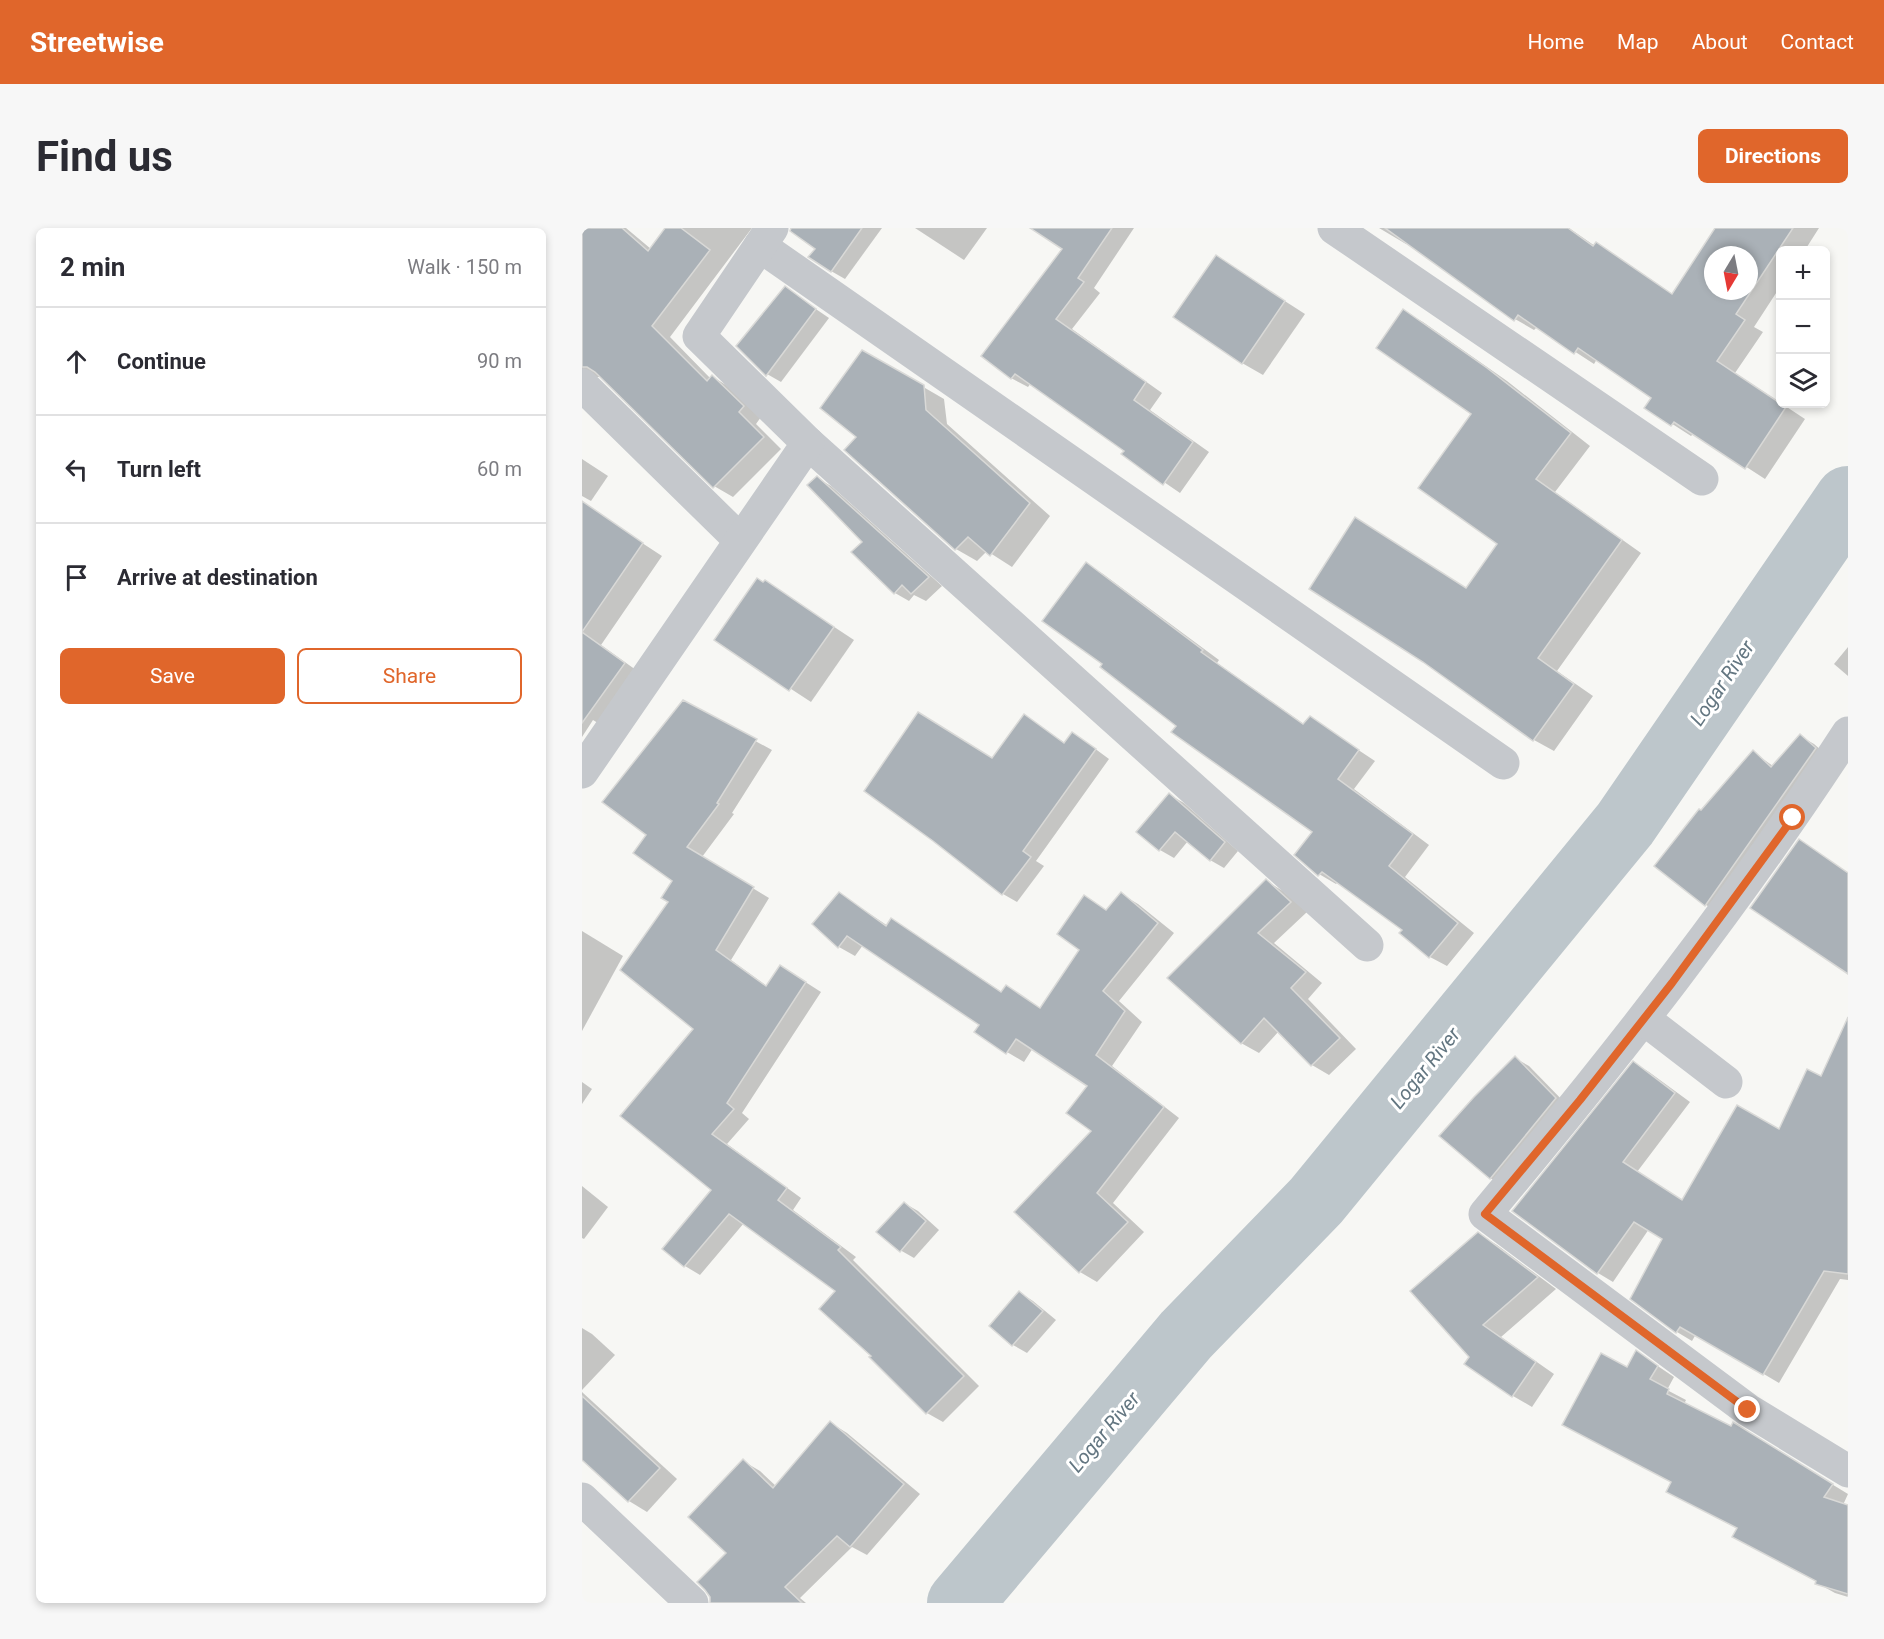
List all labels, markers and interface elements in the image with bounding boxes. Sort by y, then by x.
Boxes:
text: Streetwise [30,26,164,59]
text: Home [1528,30,1584,54]
text: Map [1617,30,1659,54]
text: About [1692,30,1748,54]
text: Contact [1781,30,1854,54]
button: Directions [1698,129,1848,183]
text: Find us [36,132,173,181]
north arrow [1704,246,1758,300]
map controls [1776,246,1830,408]
button: + [1776,246,1830,300]
text: 2 min [60,252,125,282]
text: Walk · 150 m [407,255,522,279]
button: − [1776,300,1830,354]
icon: ahead [60,345,93,378]
text: Continue [117,349,206,374]
text: 90 m [477,349,522,373]
button: layers [1776,354,1830,408]
icon: left [60,453,93,486]
text: Turn left [117,457,201,482]
text: 60 m [477,457,522,481]
icon: arrive [60,561,93,594]
text: Arrive at destination [117,565,318,590]
water label: Logar River [1685,635,1760,730]
button: Save [60,648,285,704]
button: Share [297,648,522,704]
route start [1779,804,1805,830]
water label: Logar River [1385,1022,1466,1113]
water label: Logar River [1064,1386,1145,1477]
route end [1734,1396,1760,1422]

